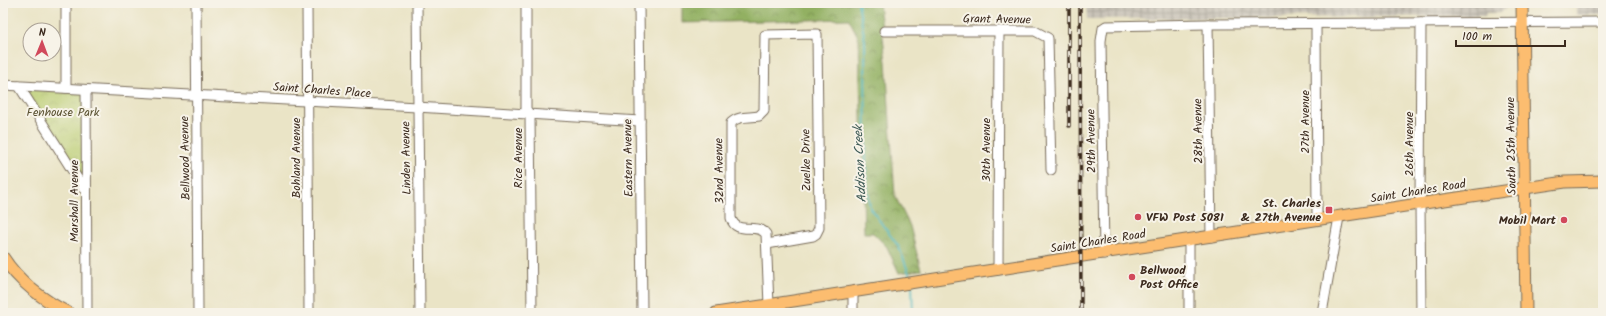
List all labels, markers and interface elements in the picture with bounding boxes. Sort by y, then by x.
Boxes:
street label: Grant Avenue [963,9,1032,30]
north arrow [22,22,62,62]
scale bar [1456,22,1565,48]
text: N [39,24,46,42]
text: 100 m [1462,27,1493,46]
street label: Saint Charles Place [272,78,372,103]
street label: 27th Avenue [1296,90,1315,154]
street label: South 25th Avenue [1501,96,1522,195]
street label: 28th Avenue [1188,98,1209,164]
park label: Fenhouse Park [27,103,100,122]
street label: 29th Avenue [1081,108,1102,173]
street label: 26th Avenue [1400,111,1419,176]
street label: Bellwood Avenue [175,115,196,200]
street label: Bohland Avenue [287,117,306,198]
street label: 30th Avenue [977,117,996,182]
street label: Eastern Avenue [618,118,639,197]
street label: Linden Avenue [396,120,417,195]
water label: Addison Creek [848,123,873,203]
street label: Rice Avenue [509,127,528,188]
street label: Zuelke Drive [796,128,817,191]
street label: 32nd Avenue [709,137,730,204]
street label: Marshall Avenue [65,159,84,242]
street label: Saint Charles Road [1369,174,1468,208]
place label: St. Charles & 27th Avenue [1241,194,1321,227]
marker: St. Charles & 27th Avenue [1324,205,1334,215]
place label: VFW Post 5081 [1146,208,1224,227]
place label: Mobil Mart [1499,211,1557,230]
marker: VFW Post 5081 [1133,212,1143,222]
marker: Mobil Mart [1559,215,1569,225]
street label: Saint Charles Road [1049,224,1148,258]
place label: Bellwood Post Office [1140,261,1198,294]
marker: Bellwood Post Office [1127,272,1137,282]

